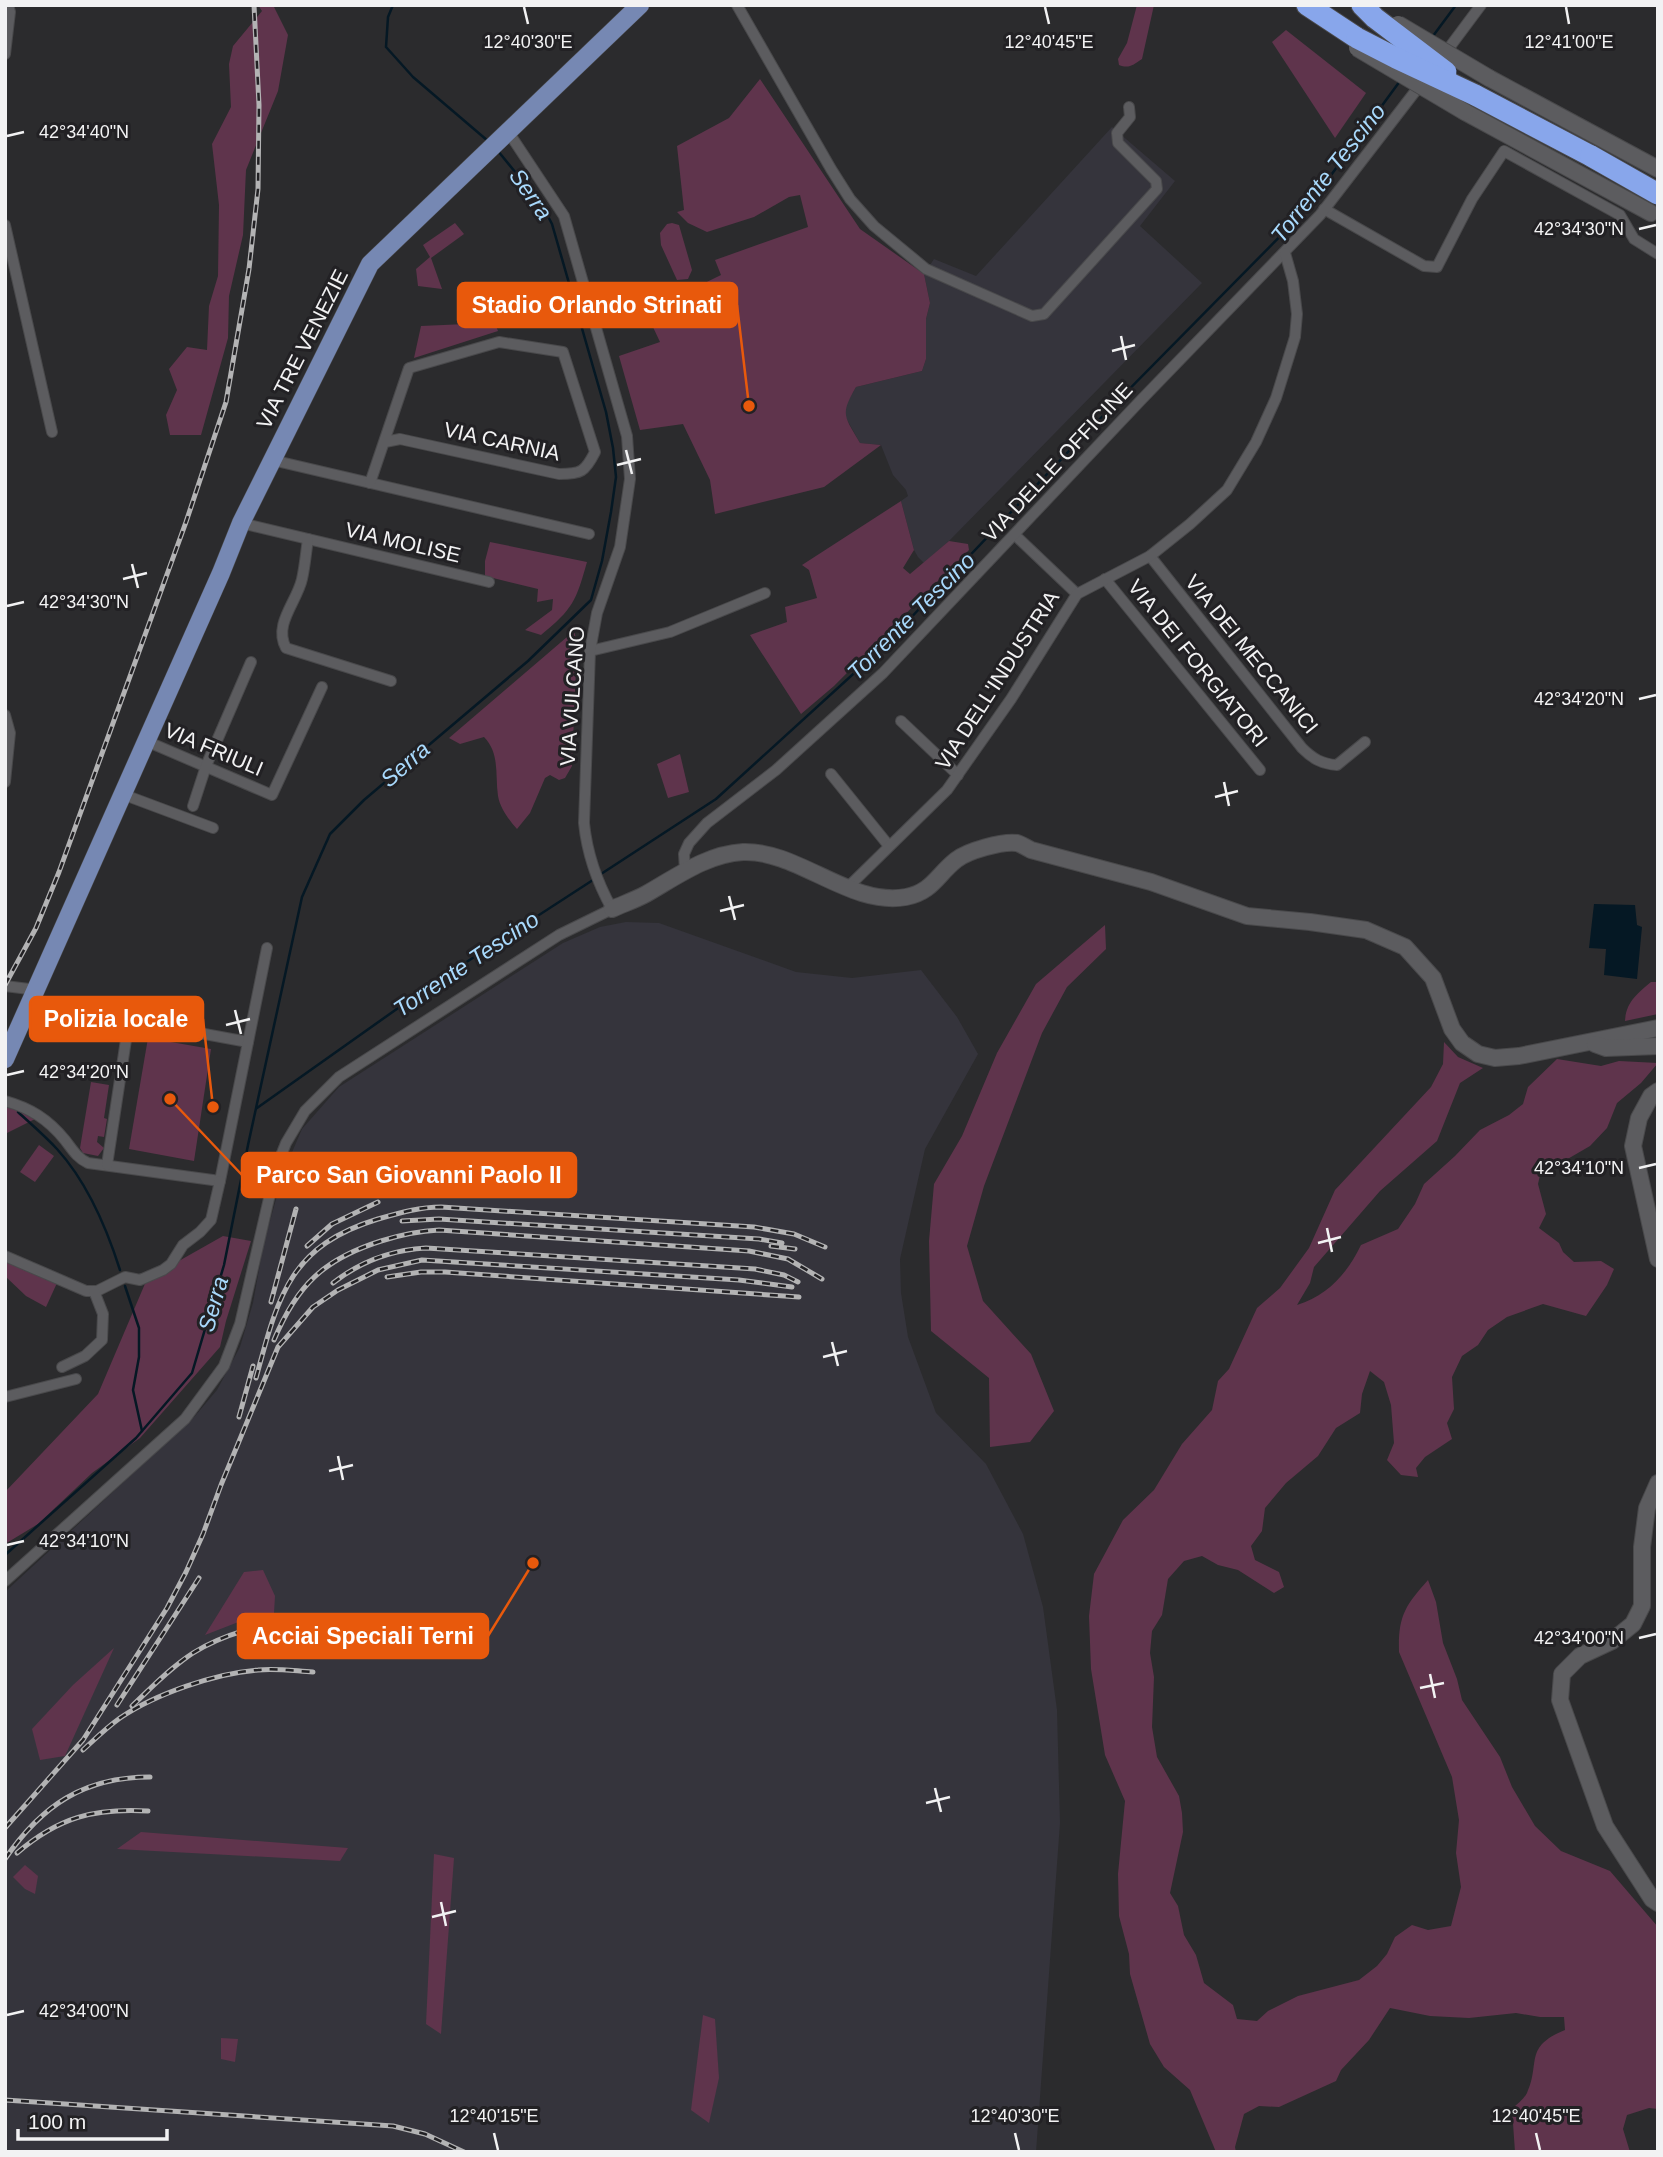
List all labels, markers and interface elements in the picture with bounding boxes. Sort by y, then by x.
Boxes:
text: 12°40'30"E [483,32,573,52]
text: 12°40'45"E [1004,32,1094,52]
text: 12°41'00"E [1524,32,1614,52]
water label: Torrente Tescino [1266,98,1391,248]
text: 42°34'40"N [39,122,129,142]
water label: Serra [504,164,558,224]
text: 42°34'30"N [1534,219,1624,239]
street label: VIA TRE VENEZIE [252,265,352,433]
callout: Stadio Orlando Strinati [458,283,737,327]
text: Stadio Orlando Strinati [472,292,722,318]
street label: VIA DELLE OFFICINE [977,378,1137,546]
street label: VIA CARNIA [442,417,562,465]
street label: VIA MOLISE [343,518,463,566]
water label: Torrente Tescino [842,547,980,685]
street label: VIA DEI MECCANICI [1181,570,1323,738]
street label: VIA DEI FORGIATORI [1124,575,1272,751]
street label: VIA DELL'INDUSTRIA [931,586,1063,774]
text: 42°34'30"N [39,592,129,612]
street label: VIA VULCANO [556,625,588,767]
text: 42°34'20"N [1534,689,1624,709]
street label: VIA FRIULI [161,718,267,780]
water label: Serra [375,736,435,792]
water label: Torrente Tescino [388,906,544,1022]
callout: Polizia locale [30,997,203,1041]
text: Polizia locale [44,1006,188,1032]
text: 42°34'20"N [39,1062,129,1082]
callout: Parco San Giovanni Paolo II [242,1153,576,1197]
text: 42°34'10"N [1534,1158,1624,1178]
text: Parco San Giovanni Paolo II [256,1162,562,1188]
water label: Serra [193,1273,233,1335]
text: 42°34'10"N [39,1531,129,1551]
callout: Acciai Speciali Terni [238,1614,488,1658]
text: Acciai Speciali Terni [252,1623,474,1649]
text: 42°34'00"N [1534,1628,1624,1648]
text: 42°34'00"N [39,2001,129,2021]
scale bar [18,2098,166,2142]
text: 12°40'15"E [449,2106,539,2126]
text: 12°40'30"E [970,2106,1060,2126]
text: 12°40'45"E [1491,2106,1581,2126]
text: 100 m [28,2110,86,2133]

